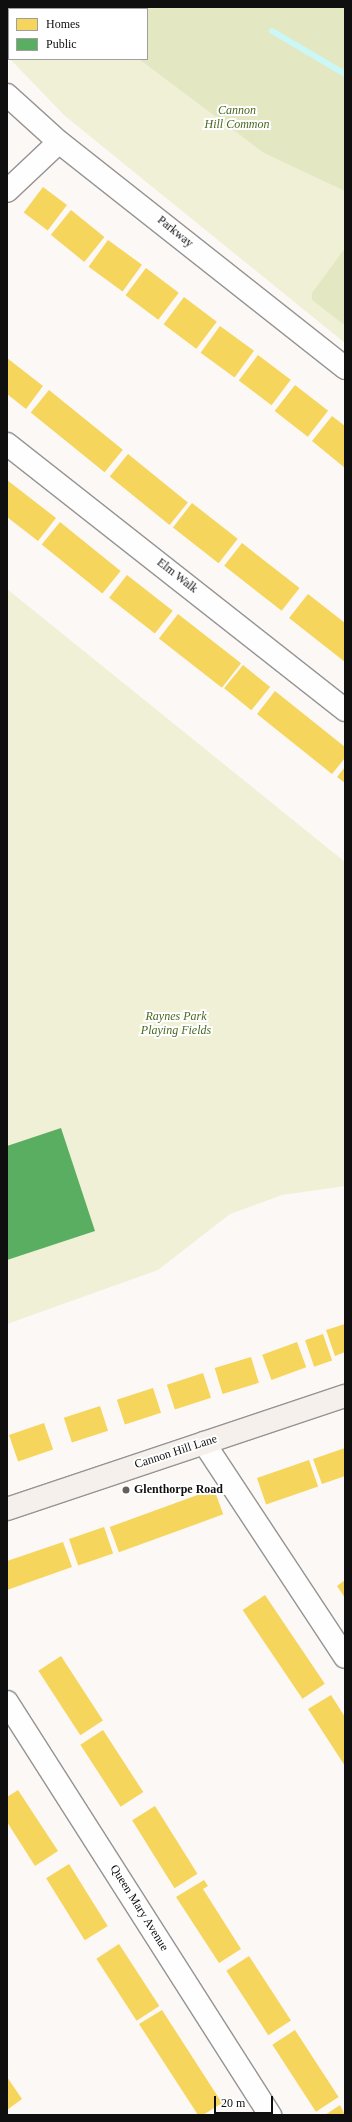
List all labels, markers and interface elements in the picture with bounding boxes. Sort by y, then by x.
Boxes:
legend [8,8,148,60]
text: Homes [46,17,80,31]
text: Public [46,37,77,51]
park label: Cannon Hill Common [204,104,270,132]
street label: Parkway [154,213,196,251]
street label: Elm Walk [154,556,200,596]
park label: Raynes Park Playing Fields [141,1010,211,1038]
street label: Cannon Hill Lane [133,1432,219,1472]
place label: Glenthorpe Road [134,1483,223,1497]
marker: Glenthorpe Road [121,1485,131,1495]
street label: Queen Mary Avenue [106,1862,172,1954]
scale bar [216,2088,275,2114]
text: 20 m [221,2096,245,2110]

